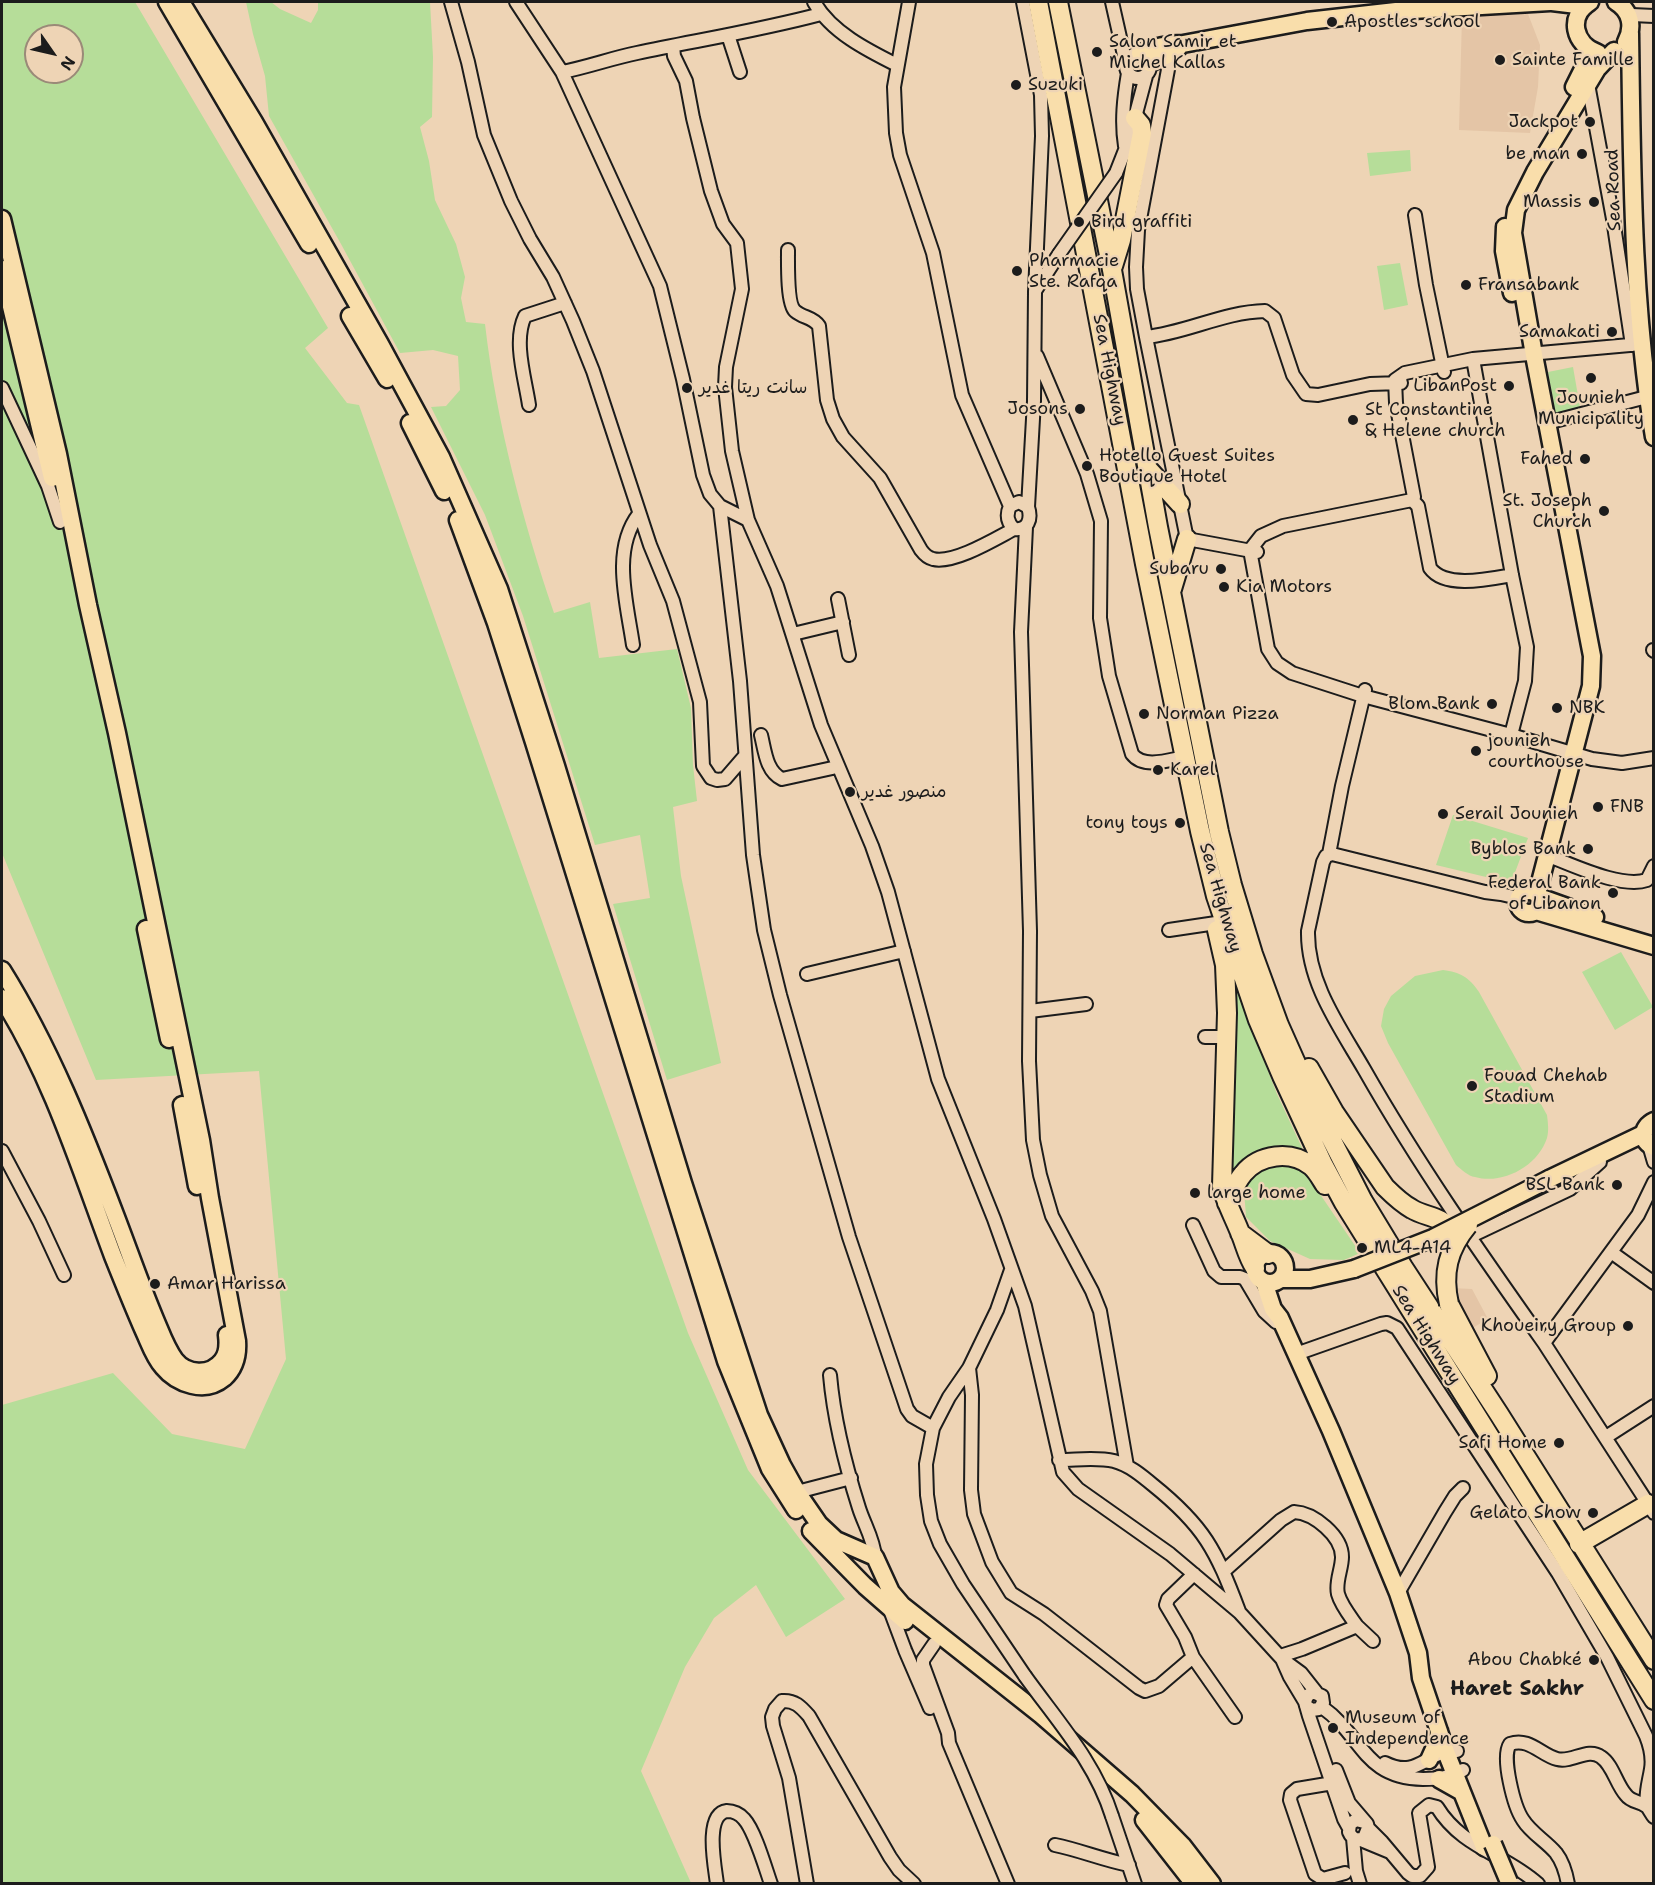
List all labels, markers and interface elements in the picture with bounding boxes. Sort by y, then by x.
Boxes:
place label: Apostles school [1344,11,1480,33]
marker: Apostles school [1325,15,1339,29]
north arrow [24,24,84,84]
place label: Salon Samir et Michel Kallas [1109,31,1237,74]
marker: Salon Samir et Michel Kallas [1090,45,1104,59]
place label: Sainte Famille [1512,49,1634,71]
text: N [55,52,80,74]
marker: Sainte Famille [1493,53,1507,67]
place label: Suzuki [1028,74,1083,96]
marker: Suzuki [1009,78,1023,92]
place label: Jackpot [1509,111,1578,133]
marker: Jackpot [1583,115,1597,129]
place label: be man [1505,143,1570,165]
marker: be man [1575,147,1589,161]
street label: Sea Road [1602,149,1626,231]
place label: Massis [1523,191,1582,213]
marker: Massis [1587,195,1601,209]
place label: Bird graffiti [1091,211,1192,233]
marker: Bird graffiti [1072,215,1086,229]
place label: Pharmacie Ste. Rafqa [1029,250,1119,292]
marker: Pharmacie Ste. Rafqa [1010,264,1024,278]
place label: Fransabank [1478,274,1580,296]
marker: Fransabank [1459,278,1473,292]
street label: Sea Highway [1088,312,1130,428]
place label: Samakati [1519,321,1600,343]
marker: Samakati [1605,325,1619,339]
marker: Jounieh Municipality [1584,371,1598,385]
place label: LibanPost [1413,375,1497,397]
place label: سانت ريتا غدير [699,377,807,399]
marker: LibanPost [1502,379,1516,393]
marker: سانت ريتا غدير [680,381,694,395]
place label: Jounieh Municipality [1538,387,1644,430]
place label: Josons [1007,398,1068,420]
place label: St Constantine & Helene church [1365,399,1505,442]
marker: Josons [1073,402,1087,416]
marker: St Constantine & Helene church [1346,413,1360,427]
place label: Hotello Guest Suites Boutique Hotel [1099,445,1275,488]
place label: Fahed [1520,448,1573,470]
marker: Fahed [1578,452,1592,466]
marker: Hotello Guest Suites Boutique Hotel [1080,459,1094,473]
place label: St. Joseph Church [1502,490,1592,532]
marker: St. Joseph Church [1597,504,1611,518]
place label: Subaru [1149,558,1209,580]
marker: Subaru [1214,562,1228,576]
place label: Kia Motors [1236,576,1332,598]
marker: Kia Motors [1217,580,1231,594]
place label: Blom Bank [1388,693,1480,715]
marker: Blom Bank [1485,697,1499,711]
place label: NBK [1569,697,1605,719]
marker: NBK [1550,701,1564,715]
place label: Norman Pizza [1156,703,1279,725]
marker: Norman Pizza [1137,707,1151,721]
place label: jounieh courthouse [1488,730,1584,772]
marker: jounieh courthouse [1469,744,1483,758]
place label: Karel [1170,759,1215,781]
marker: Karel [1151,763,1165,777]
place label: منصور غدير [862,781,947,803]
marker: منصور غدير [843,785,857,799]
place label: FNB [1610,796,1644,818]
marker: FNB [1591,800,1605,814]
place label: Serail Jounieh [1455,803,1578,825]
marker: Serail Jounieh [1436,807,1450,821]
place label: tony toys [1085,812,1168,834]
marker: tony toys [1173,816,1187,830]
place label: Byblos Bank [1471,838,1576,860]
street label: Sea Highway [1194,841,1246,955]
marker: Byblos Bank [1581,842,1595,856]
place label: Federal Bank of Libanon [1488,872,1601,914]
marker: Federal Bank of Libanon [1606,886,1620,900]
place label: Fouad Chehab Stadium [1484,1065,1608,1108]
marker: Fouad Chehab Stadium [1465,1079,1479,1093]
place label: BSL Bank [1525,1174,1605,1196]
marker: BSL Bank [1610,1178,1624,1192]
place label: large home [1207,1182,1306,1204]
marker: large home [1188,1186,1202,1200]
place label: ML4-A14 [1374,1237,1451,1259]
marker: ML4-A14 [1355,1241,1369,1255]
place label: Amar Harissa [167,1273,286,1295]
marker: Amar Harissa [148,1277,162,1291]
street label: Sea Highway [1387,1281,1465,1389]
place label: Khoueiry Group [1481,1315,1616,1337]
marker: Khoueiry Group [1621,1319,1635,1333]
place label: Safi Home [1458,1432,1547,1454]
marker: Safi Home [1552,1436,1566,1450]
place label: Gelato Show [1470,1502,1581,1524]
marker: Gelato Show [1586,1506,1600,1520]
place label: Abou Chabké [1468,1649,1582,1671]
marker: Abou Chabké [1587,1653,1601,1667]
district label: Haret Sakhr [1450,1677,1584,1703]
place label: Museum of Independence [1345,1707,1469,1750]
marker: Museum of Independence [1326,1721,1340,1735]

